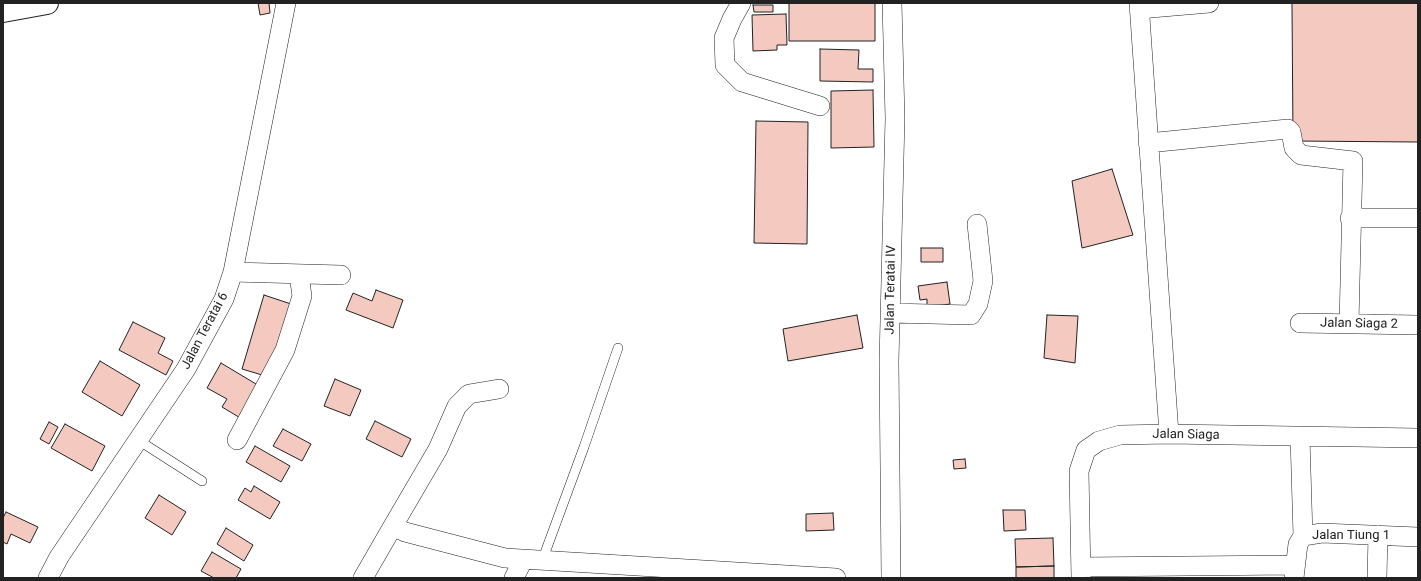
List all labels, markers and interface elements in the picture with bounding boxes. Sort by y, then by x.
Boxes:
street label: Jalan Teratai IV [882,245,900,335]
street label: Jalan Teratai 6 [178,290,232,372]
street label: Jalan Siaga 2 [1320,316,1398,332]
street label: Jalan Siaga [1152,427,1220,443]
street label: Jalan Tiung 1 [1312,528,1390,544]

